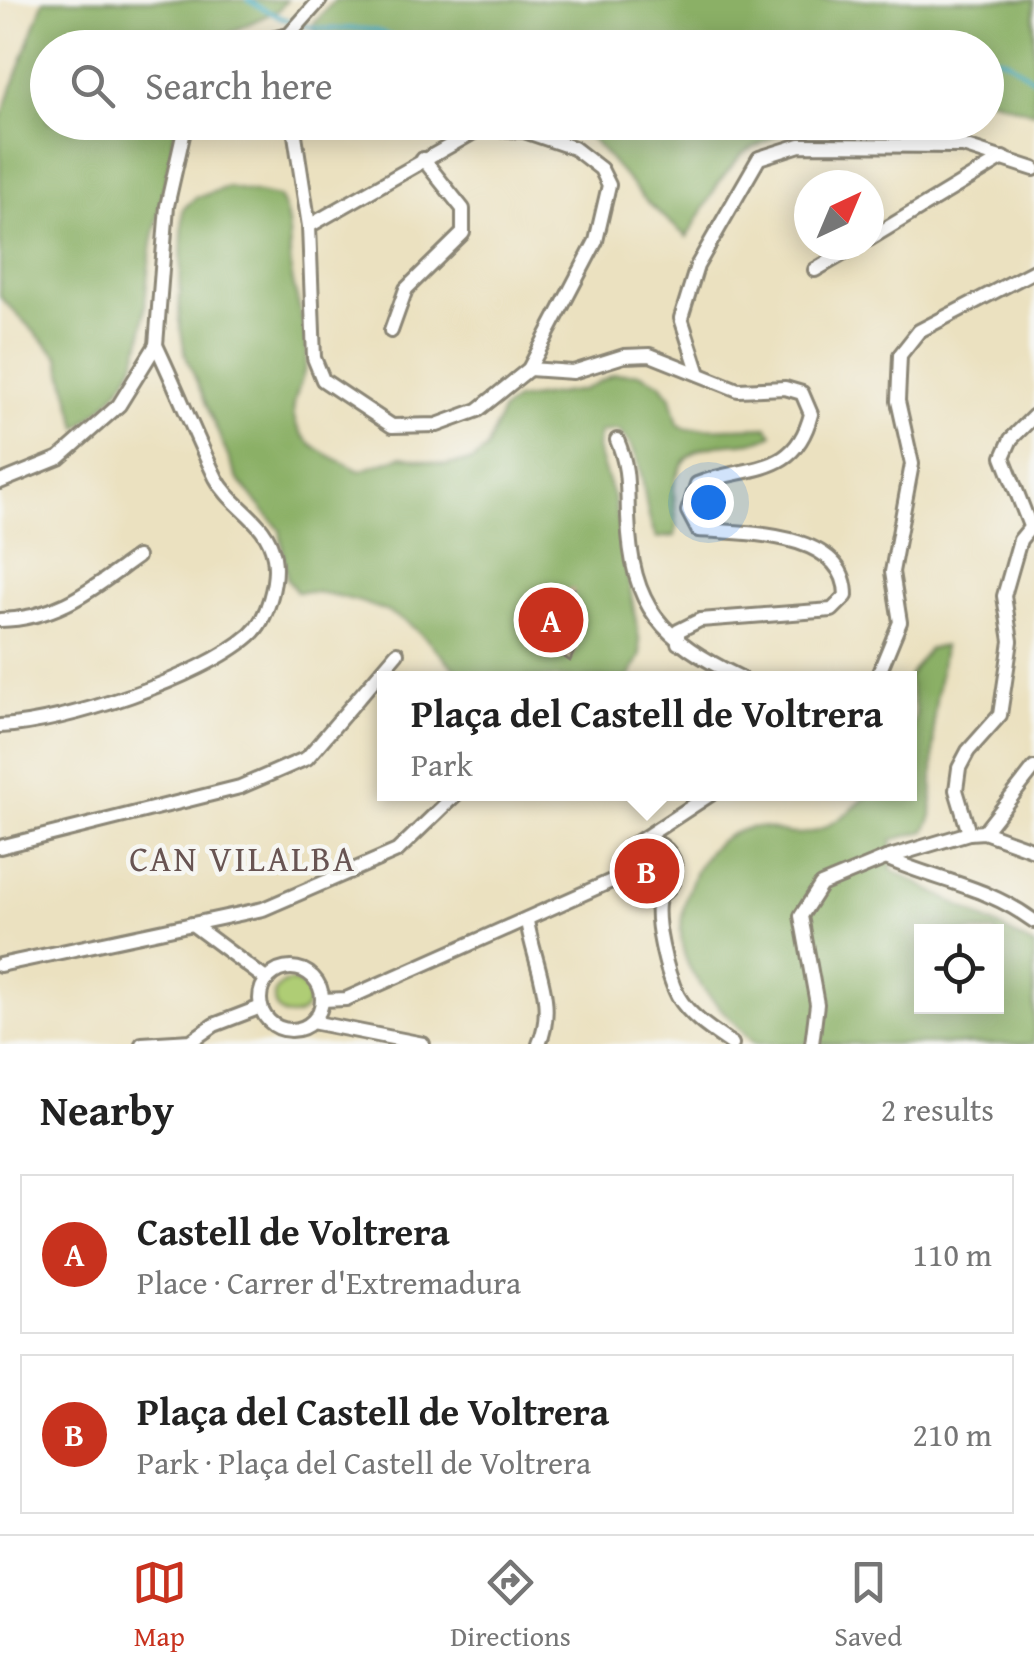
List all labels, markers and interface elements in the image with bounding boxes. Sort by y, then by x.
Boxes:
search box [30,30,1004,140]
text: Search here [145,57,333,113]
icon: search [65,58,120,113]
north arrow [794,170,884,260]
your location [683,477,734,528]
pin: A [518,582,584,658]
popup [377,671,917,801]
text: Plaça del Castell de Voltrera [411,685,883,741]
text: Park [411,741,473,788]
district label: CAN VILALBA [129,833,357,884]
pin: B [614,834,680,908]
map controls [914,924,1004,1014]
button: locate [914,924,1004,1014]
text: Nearby [40,1079,174,1140]
text: 2 results [881,1086,994,1133]
text: Castell de Voltrera [137,1203,450,1259]
text: A [64,1231,85,1278]
text: 110 m [913,1231,992,1278]
text: Place · Carrer d'Extremadura [137,1259,521,1306]
text: Plaça del Castell de Voltrera [137,1383,609,1439]
text: B [65,1411,84,1458]
text: 210 m [913,1411,992,1458]
text: Park · Plaça del Castell de Voltrera [137,1439,591,1486]
tab: Map [132,1555,187,1656]
tab: Directions [450,1555,571,1656]
tab: Saved [834,1555,902,1656]

